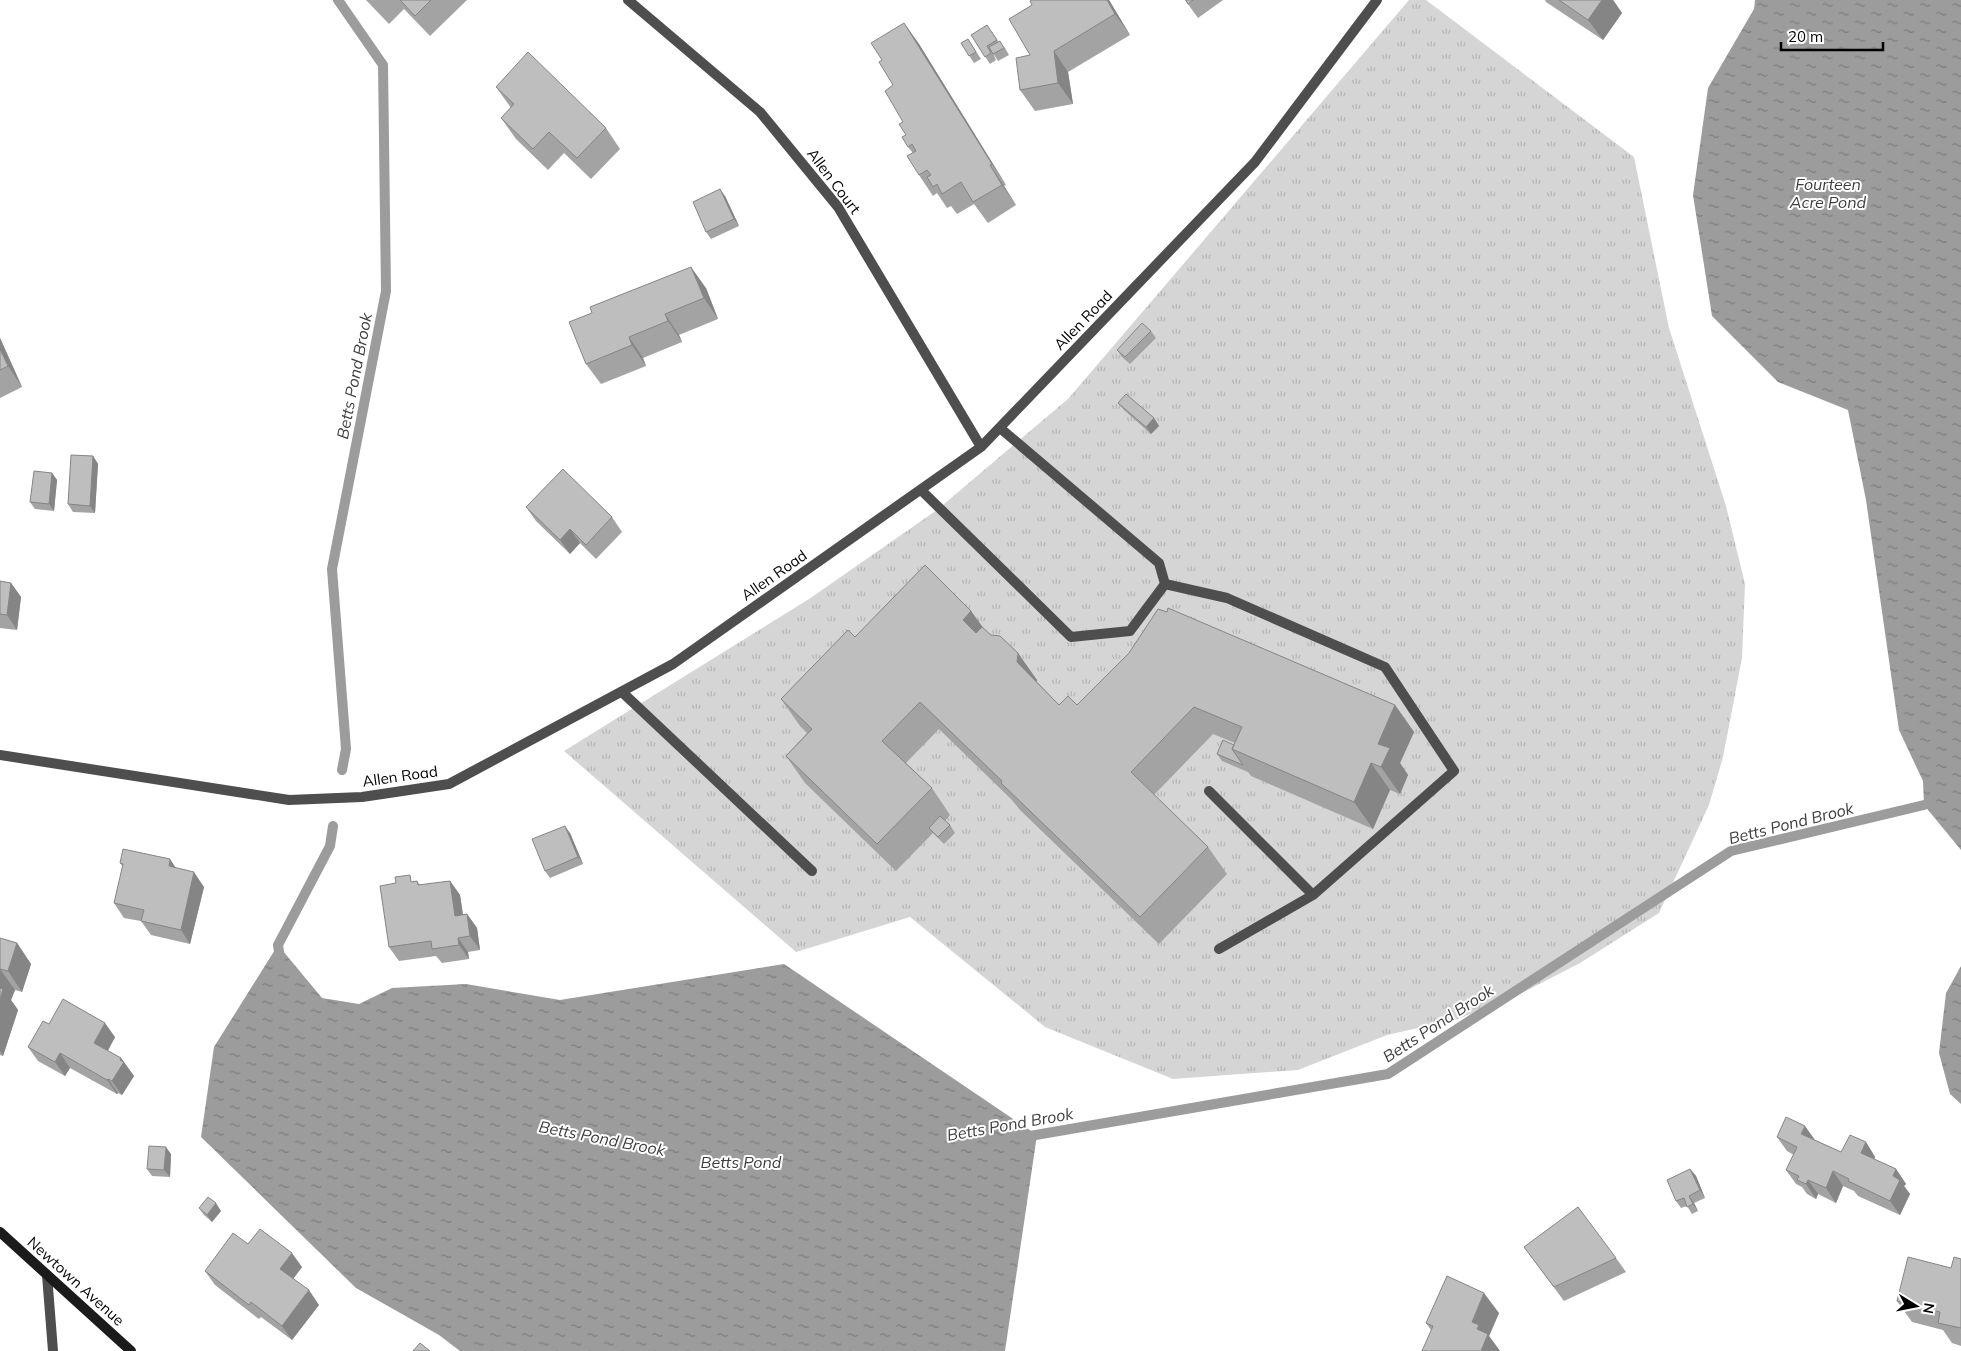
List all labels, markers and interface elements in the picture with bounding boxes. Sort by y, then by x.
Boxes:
scale bar [1781,20,1884,52]
text: 20 m [1788,27,1823,46]
street label: Allen Court [803,145,865,217]
water label: Fourteen Acre Pond [1789,174,1867,212]
street label: Allen Road [1050,286,1116,354]
water label: Betts Pond Brook [332,310,376,441]
street label: Allen Road [738,545,810,605]
street label: Allen Road [361,761,439,791]
water label: Betts Pond Brook [1726,798,1856,848]
water label: Betts Pond Brook [1379,979,1498,1066]
water label: Betts Pond Brook [945,1103,1076,1145]
water label: Betts Pond Brook [537,1116,668,1160]
water label: Betts Pond [701,1152,782,1172]
street label: Newtown Avenue [24,1232,128,1330]
north arrow [1891,1281,1941,1331]
text: N [1919,1301,1939,1315]

